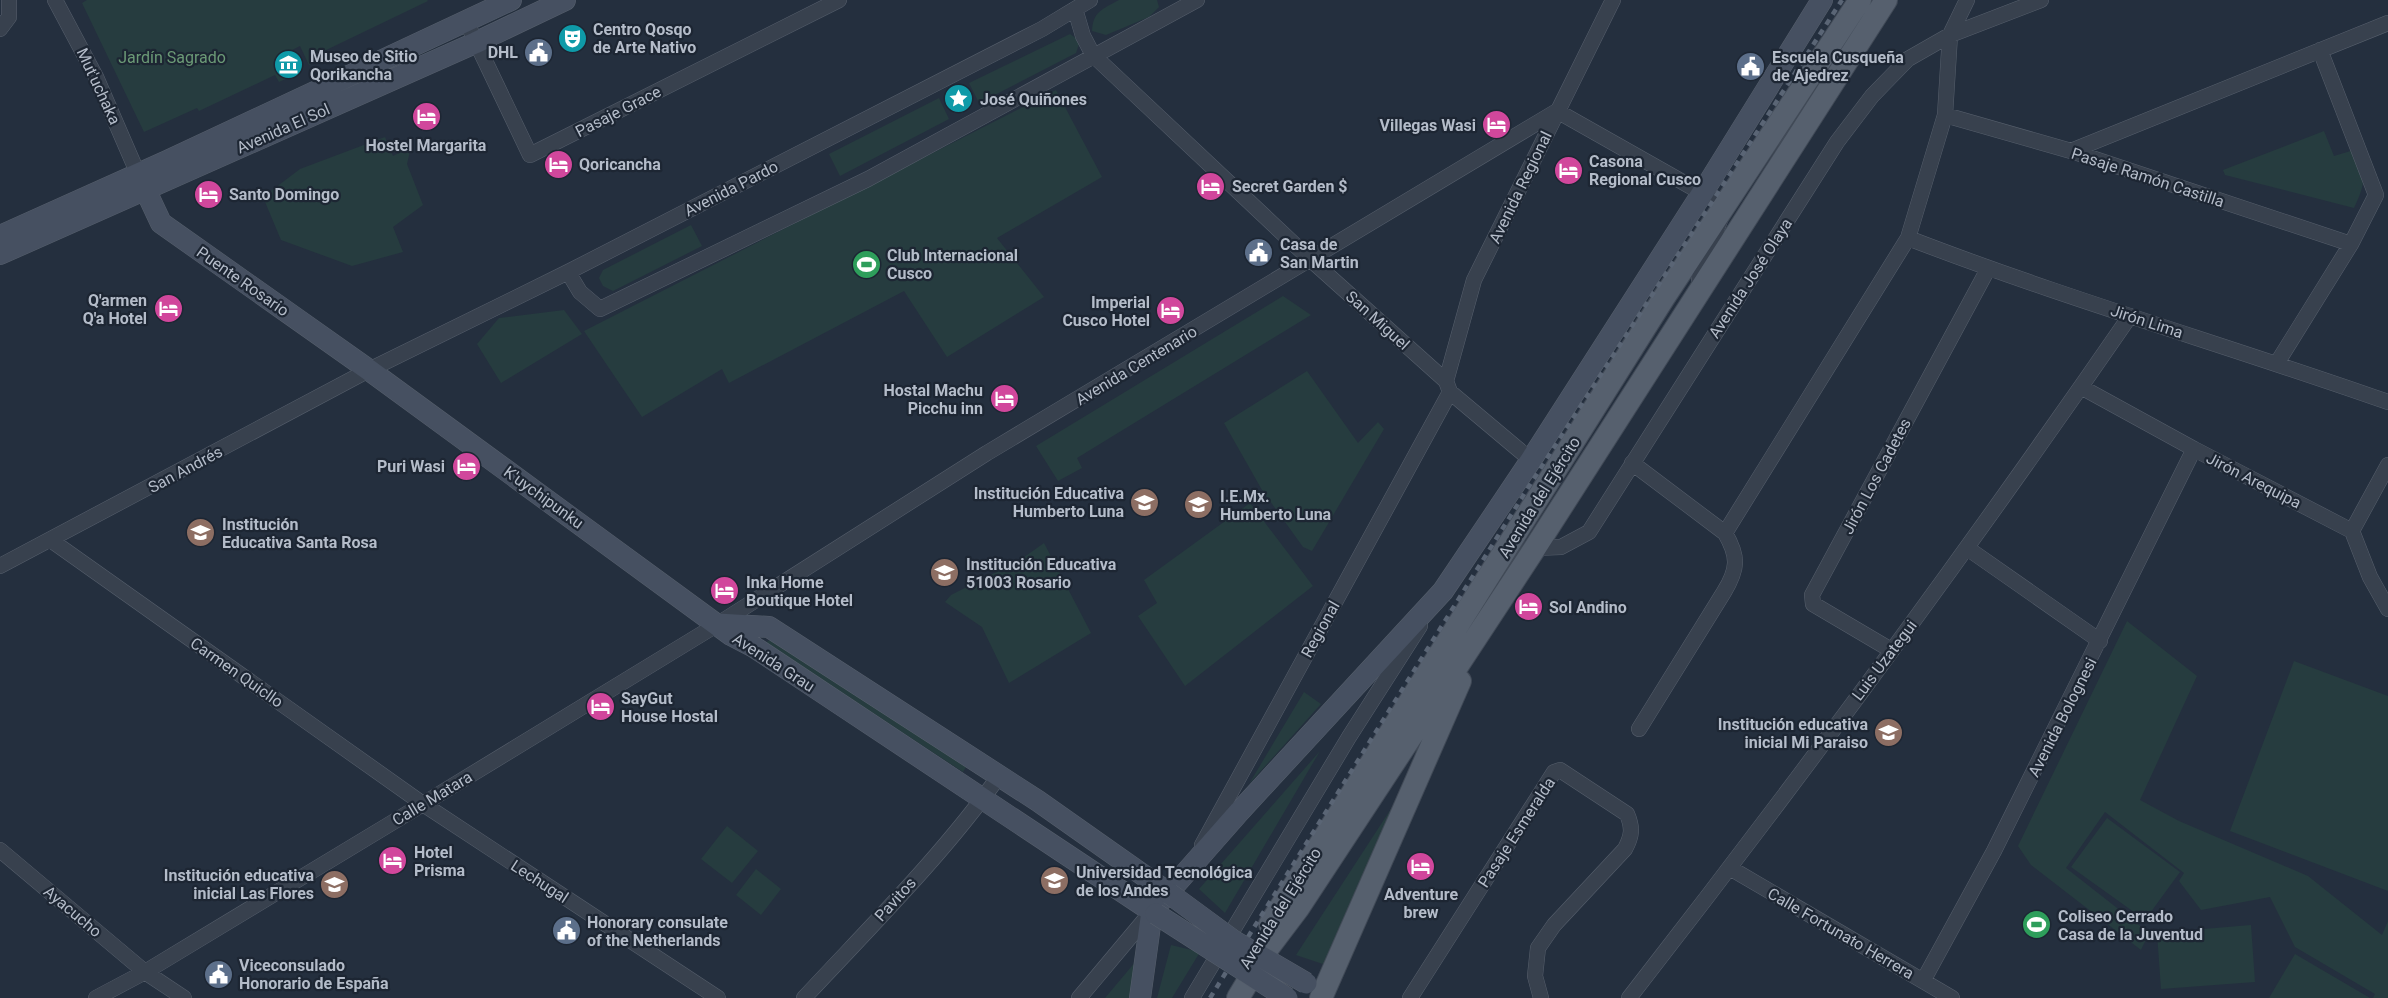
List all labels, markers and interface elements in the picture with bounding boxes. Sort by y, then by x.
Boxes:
place label: Centro Qosqo de Arte Nativo [593,20,696,57]
theatre icon: Centro Qosqo de Arte Nativo [556,22,588,54]
public building icon: DHL [523,36,555,68]
place label: DHL [488,43,518,62]
street label: Mut'uchaka [73,45,125,128]
place label: Museo de Sitio Qorikancha [310,47,417,84]
park label: Jardín Sagrado [118,48,226,67]
place label: Escuela Cusqueña de Ajedrez [1772,48,1904,85]
museum icon: Museo de Sitio Qorikancha [273,49,305,81]
public building icon: Escuela Cusqueña de Ajedrez [1735,50,1767,82]
street label: Pasaje Grace [572,82,664,141]
place icon: José Quiñones [943,83,975,115]
place label: José Quiñones [980,90,1087,109]
street label: Avenida El Sol [234,99,333,157]
hotel icon: Hostel Margarita [410,101,442,133]
hotel icon: Villegas Wasi [1481,109,1513,141]
place label: Villegas Wasi [1380,116,1476,135]
street label: Avenida Regional [1485,128,1556,246]
place label: Hostel Margarita [366,136,487,155]
street label: Pasaje Ramón Castilla [2069,144,2227,211]
hotel icon: Qoricancha [542,148,574,180]
place label: Casona Regional Cusco [1589,152,1701,189]
hotel icon: Casona Regional Cusco [1552,154,1584,186]
place label: Qoricancha [579,155,661,174]
street label: Avenida Pardo [681,157,781,220]
hotel icon: Secret Garden $ [1195,170,1227,202]
place label: Secret Garden $ [1232,177,1348,196]
hotel icon: Santo Domingo [192,178,224,210]
place label: Santo Domingo [229,185,339,204]
street label: Avenida José Olaya [1705,215,1796,342]
place label: Casa de San Martin [1280,235,1359,272]
public building icon: Casa de San Martin [1243,237,1275,269]
street label: Puente Rosario [193,243,293,320]
place label: Club Internacional Cusco [887,246,1018,283]
sports icon: Club Internacional Cusco [850,248,882,280]
street label: San Miguel [1342,287,1413,354]
place label: Q'armen Q'a Hotel [83,291,147,328]
hotel icon: Q'armen Q'a Hotel [152,293,184,325]
place label: Imperial Cusco Hotel [1062,293,1150,330]
hotel icon: Imperial Cusco Hotel [1155,295,1187,327]
street label: Jirón Lima [2108,301,2186,342]
street label: Avenida Centenario [1072,322,1200,409]
place label: Hostal Machu Picchu inn [883,381,983,418]
hotel icon: Hostal Machu Picchu inn [988,383,1020,415]
street label: Jirón Los Cadetes [1838,415,1915,537]
street label: Avenida del Ejército [1495,433,1584,561]
street label: San Andrés [145,442,226,497]
street label: Jirón Arequipa [2203,448,2304,512]
hotel icon: Puri Wasi [450,450,482,482]
place label: Puri Wasi [377,457,445,476]
street label: K'uychipunku [500,462,587,533]
place label: Institución Educativa Humberto Luna [974,484,1124,521]
school or university icon: Institución Educativa Humberto Luna [1129,486,1161,518]
place label: I.E.Mx. Humberto Luna [1220,487,1332,524]
school or university icon: I.E.Mx. Humberto Luna [1183,489,1215,521]
place label: Institución Educativa Santa Rosa [222,515,378,552]
school or university icon: Institución Educativa Santa Rosa [185,517,217,549]
place label: Institución Educativa 51003 Rosario [966,555,1117,592]
school or university icon: Institución Educativa 51003 Rosario [929,557,961,589]
place label: Inka Home Boutique Hotel [746,573,853,610]
hotel icon: Inka Home Boutique Hotel [709,575,741,607]
hotel icon: Sol Andino [1512,591,1544,623]
street label: Regional [1297,598,1344,661]
place label: Sol Andino [1549,598,1627,617]
street label: Luis Uzategui [1848,616,1921,704]
street label: Avenida Grau [729,629,818,696]
street label: Carmen Quicllo [187,633,287,711]
street label: Avenida Bolognesi [2024,654,2101,780]
place label: SayGut House Hostal [621,689,718,726]
hotel icon: SayGut House Hostal [584,691,616,723]
place label: Institución educativa inicial Mi Paraiso [1718,715,1868,752]
school or university icon: Institución educativa inicial Mi Paraiso [1873,717,1905,749]
street label: Calle Matara [389,767,476,830]
street label: Pasaje Esmeralda [1474,774,1559,891]
place label: Hotel Prisma [414,843,465,880]
street label: Avenida del Ejército [1236,844,1325,972]
hotel icon: Hotel Prisma [377,845,409,877]
hotel icon: Adventure brew [1405,850,1437,882]
street label: Lechugal [507,856,572,907]
place label: Universidad Tecnológica de los Andes [1076,863,1253,900]
school or university icon: Universidad Tecnológica de los Andes [1039,865,1071,897]
place label: Institución educativa inicial Las Flores [164,866,314,903]
school or university icon: Institución educativa inicial Las Flores [319,868,351,900]
street label: Pavitos [871,873,920,925]
street label: Ayacucho [40,882,105,941]
street label: Calle Fortunato Herrera [1764,884,1917,983]
place label: Adventure brew [1384,885,1458,922]
place label: Coliseo Cerrado Casa de la Juventud [2058,907,2203,944]
sports icon: Coliseo Cerrado Casa de la Juventud [2021,909,2053,941]
place label: Honorary consulate of the Netherlands [587,913,728,950]
public building icon: Honorary consulate of the Netherlands [550,915,582,947]
place label: Viceconsulado Honorario de España [239,956,389,993]
public building icon: Viceconsulado Honorario de España [202,958,234,990]

